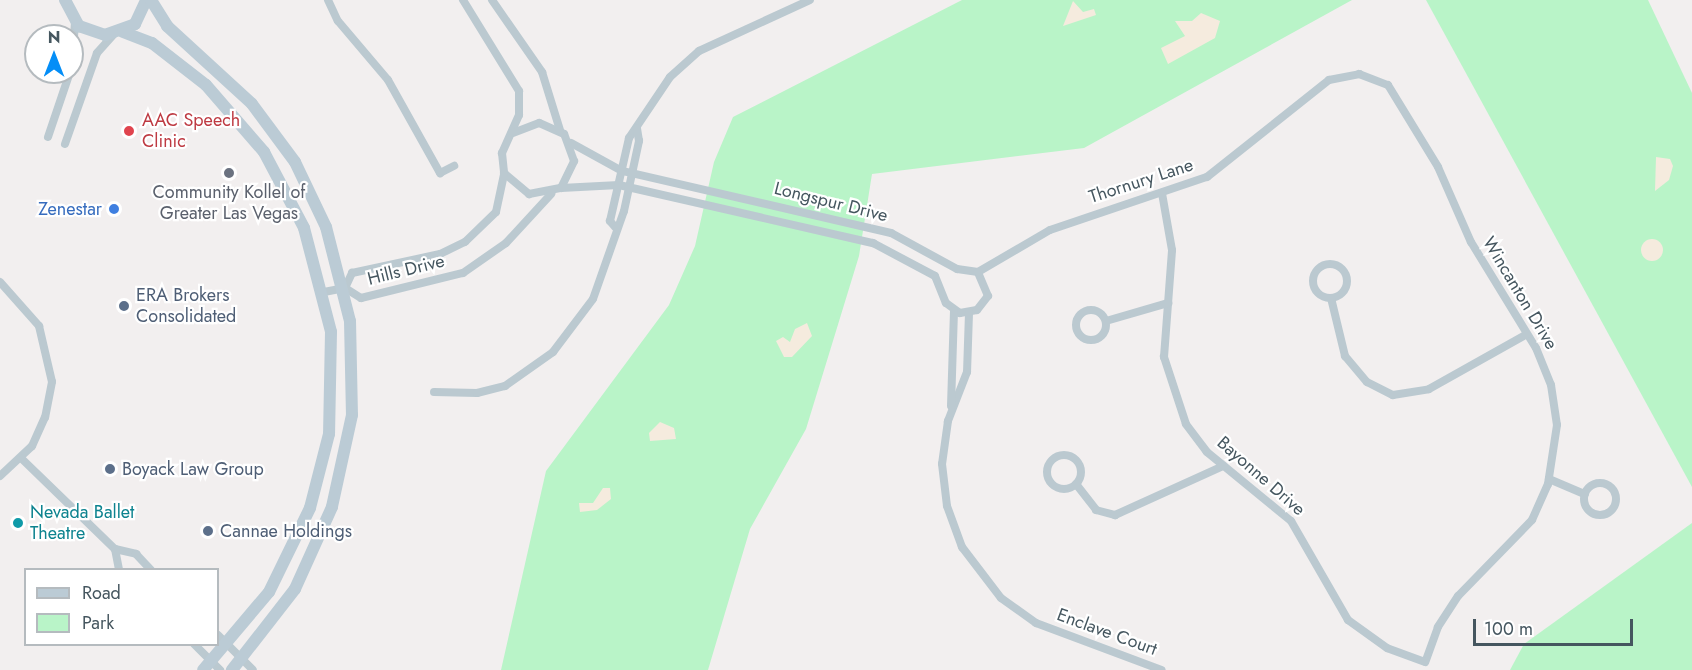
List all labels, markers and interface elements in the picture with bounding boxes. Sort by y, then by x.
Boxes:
north arrow [24,24,84,84]
text: N [48,26,60,49]
place label: AAC Speech Clinic [142,110,240,152]
marker: AAC Speech Clinic [120,122,138,140]
street label: Thornury Lane [1086,154,1196,208]
marker: Community Kollel of Greater Las Vegas [222,166,236,180]
street label: Longspur Drive [772,177,890,227]
place label: Community Kollel of Greater Las Vegas [153,182,305,224]
place label: Zenestar [38,198,102,220]
marker: Zenestar [107,202,121,216]
street label: Wincanton Drive [1478,233,1562,353]
street label: Hills Drive [365,250,447,290]
place label: ERA Brokers Consolidated [136,285,236,328]
marker: ERA Brokers Consolidated [117,299,131,313]
street label: Bayonne Drive [1213,432,1309,520]
place label: Boyack Law Group [122,458,264,480]
marker: Boyack Law Group [103,462,117,476]
place label: Nevada Ballet Theatre [30,502,134,544]
marker: Nevada Ballet Theatre [11,516,25,530]
place label: Cannae Holdings [220,520,352,542]
marker: Cannae Holdings [201,524,215,538]
legend [24,568,219,646]
text: Road [82,580,121,606]
street label: Enclave Court [1054,604,1160,660]
scale bar [1476,607,1636,645]
text: Park [82,610,114,636]
text: 100 m [1484,616,1533,642]

